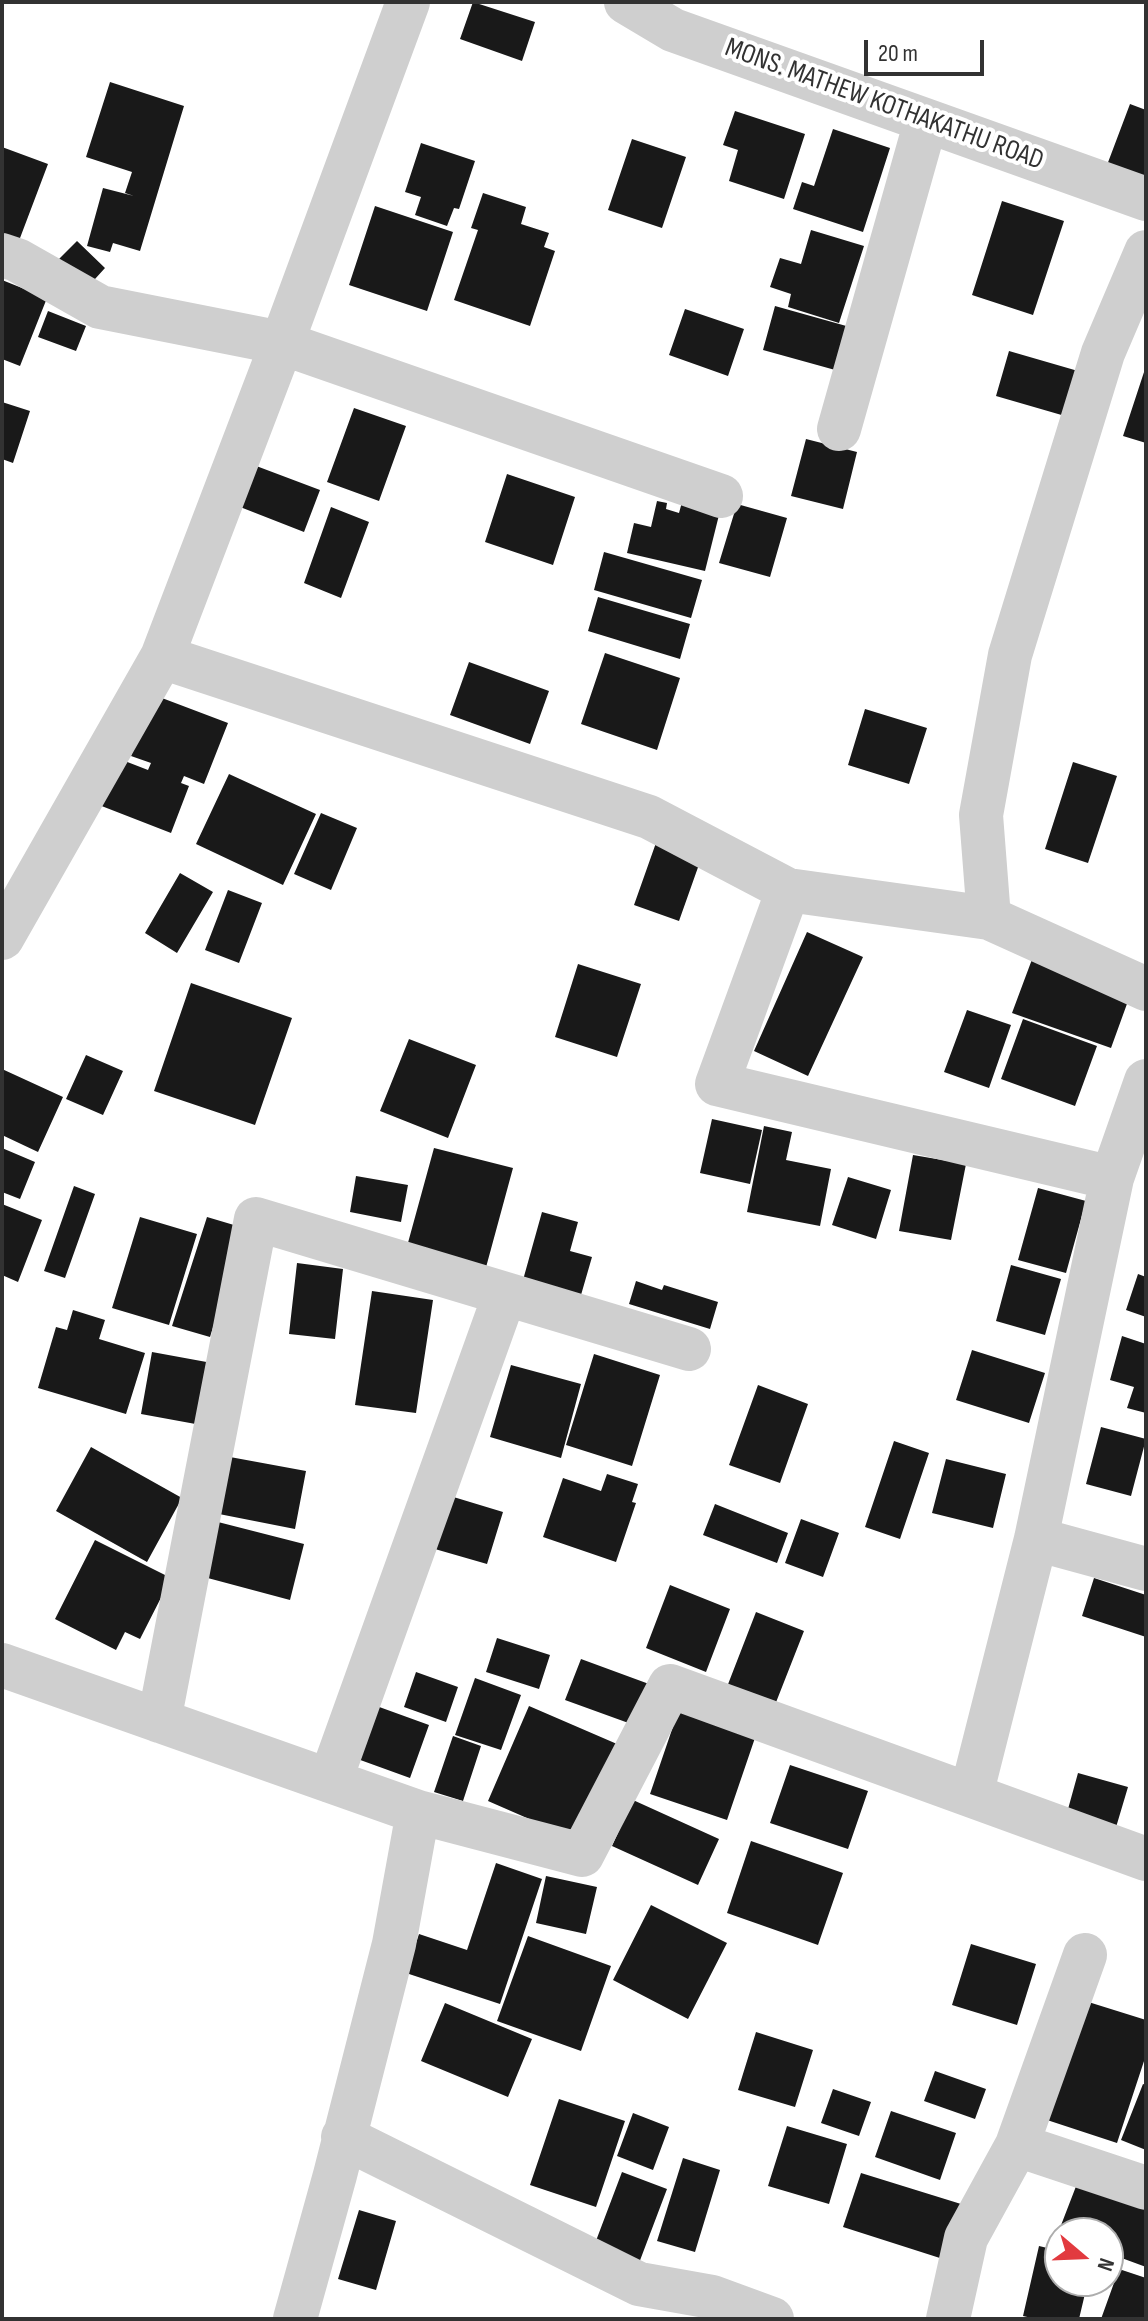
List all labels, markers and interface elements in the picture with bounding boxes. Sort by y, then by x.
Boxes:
scale bar [868,24,988,74]
street label: MONS. MATHEW KOTHAKATHU ROAD [720,32,1048,178]
text: 20 m [878,39,918,68]
north arrow [1044,2217,1124,2297]
text: N [1091,2254,1120,2274]

